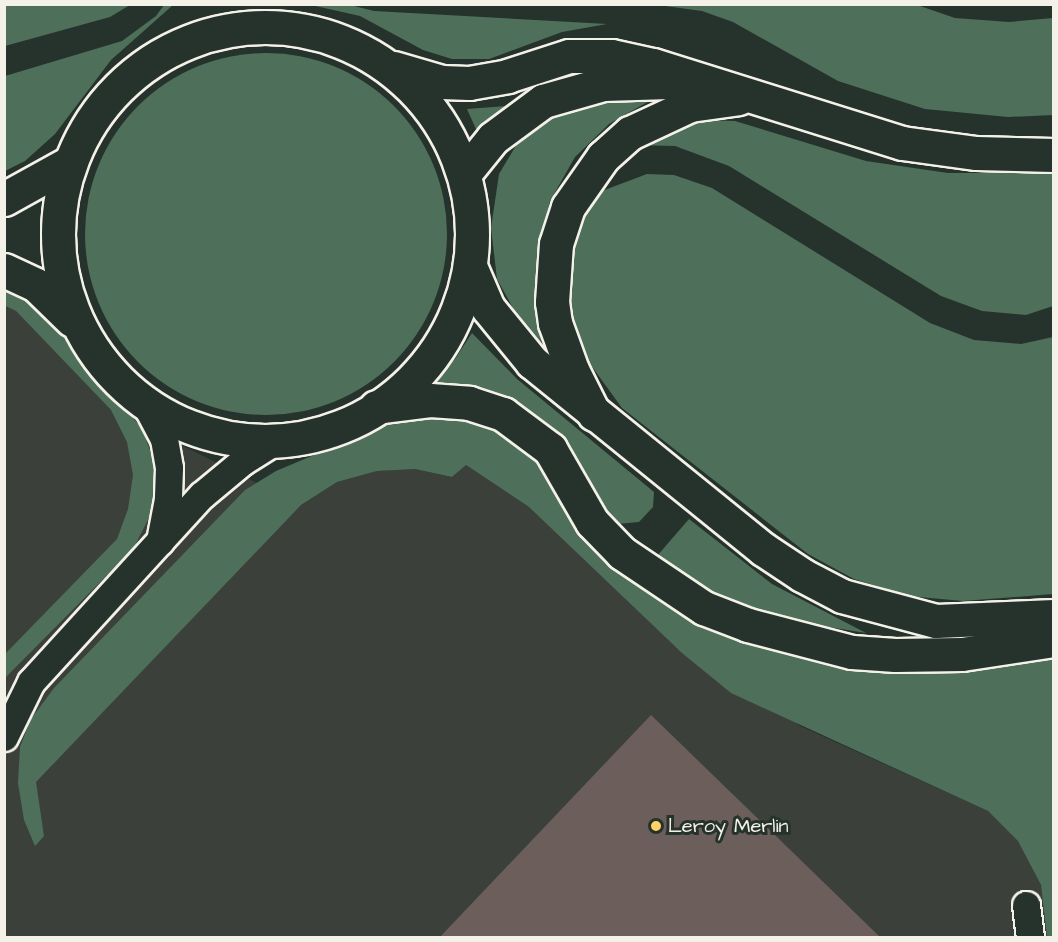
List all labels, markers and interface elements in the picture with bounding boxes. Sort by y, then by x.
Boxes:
place label: Leroy Merlin [668,814,789,838]
marker: Leroy Merlin [649,819,663,833]

